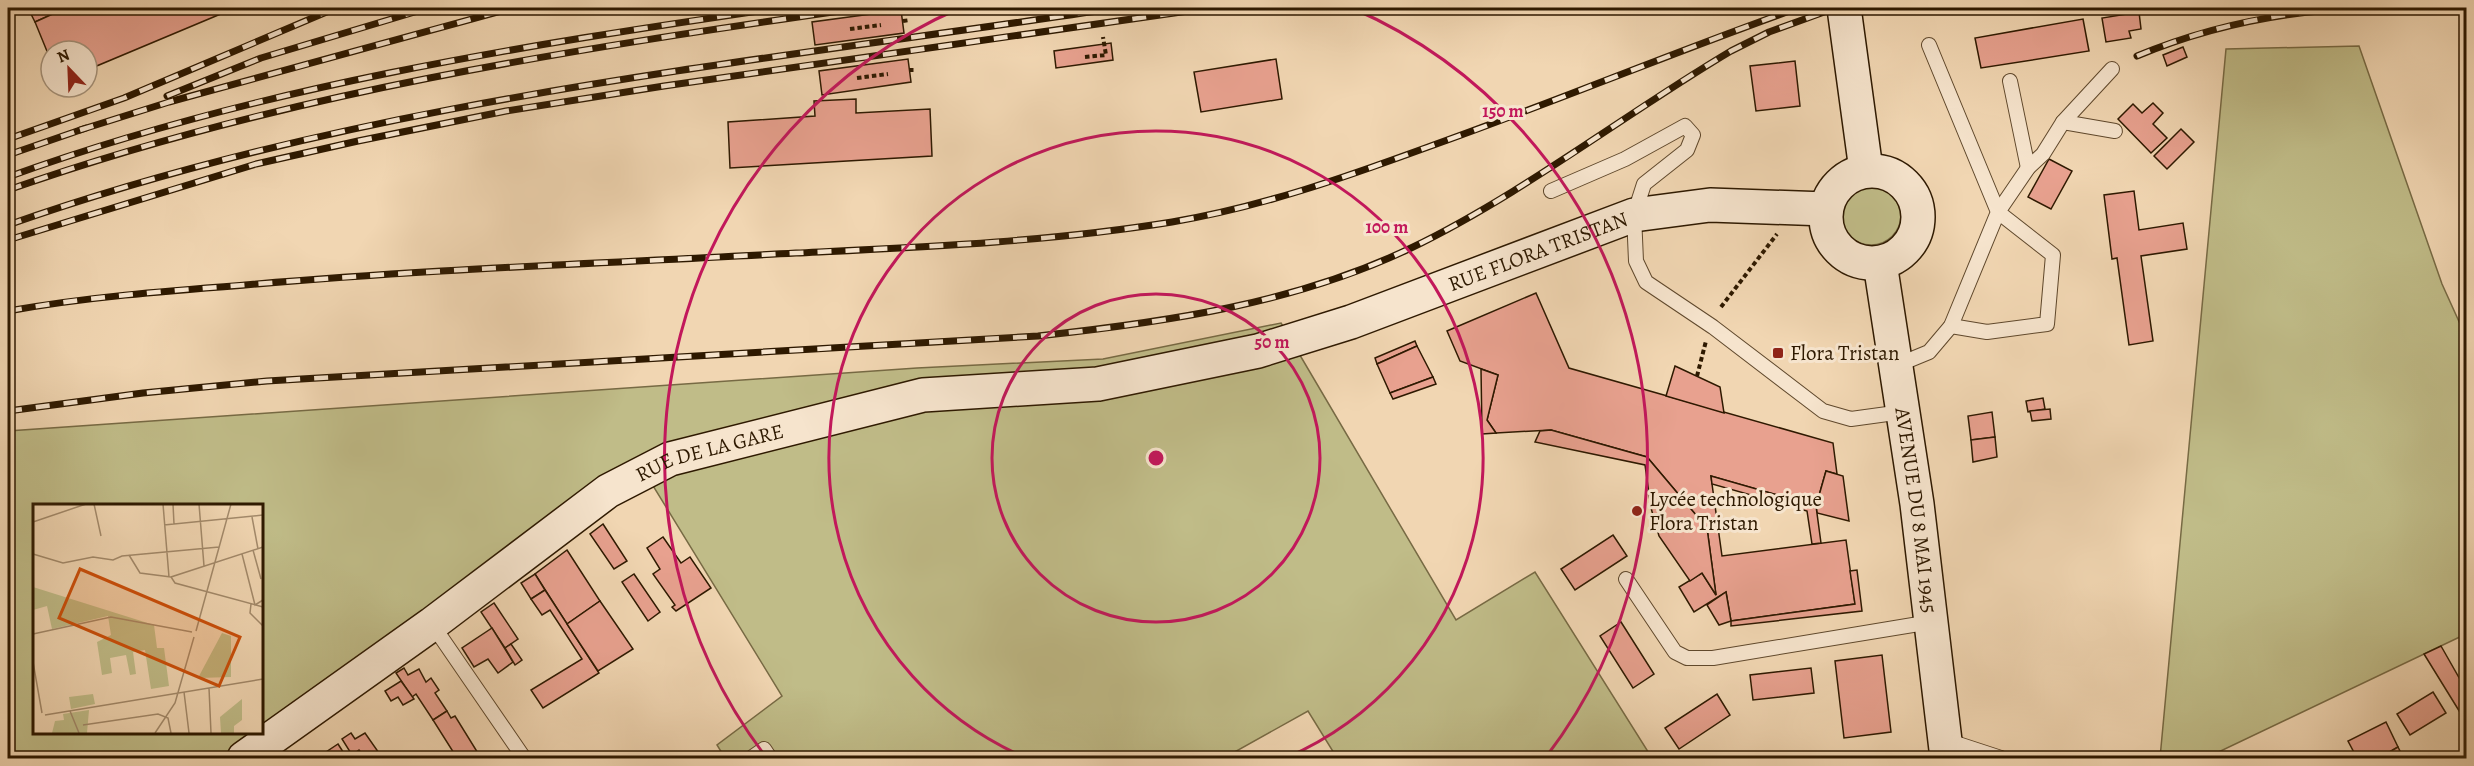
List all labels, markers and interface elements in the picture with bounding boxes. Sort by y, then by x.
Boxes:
north arrow [39,39,99,99]
text: N [54,44,74,69]
text: 150 m [1482,99,1524,123]
street label: RUE FLORA TRISTAN [1444,205,1632,298]
text: 100 m [1366,215,1408,239]
text: 50 m [1255,330,1289,354]
place label: Flora Tristan [1790,339,1900,367]
marker: Flora Tristan [1771,346,1785,360]
street label: AVENUE DU 8 MAI 1945 [1888,405,1944,615]
street label: RUE DE LA GARE [631,417,787,488]
centre of rings [1146,448,1166,468]
place label: Lycée technologique Flora Tristan [1649,485,1822,537]
inset map [33,504,262,733]
marker: Lycée technologique Flora Tristan [1630,504,1644,518]

